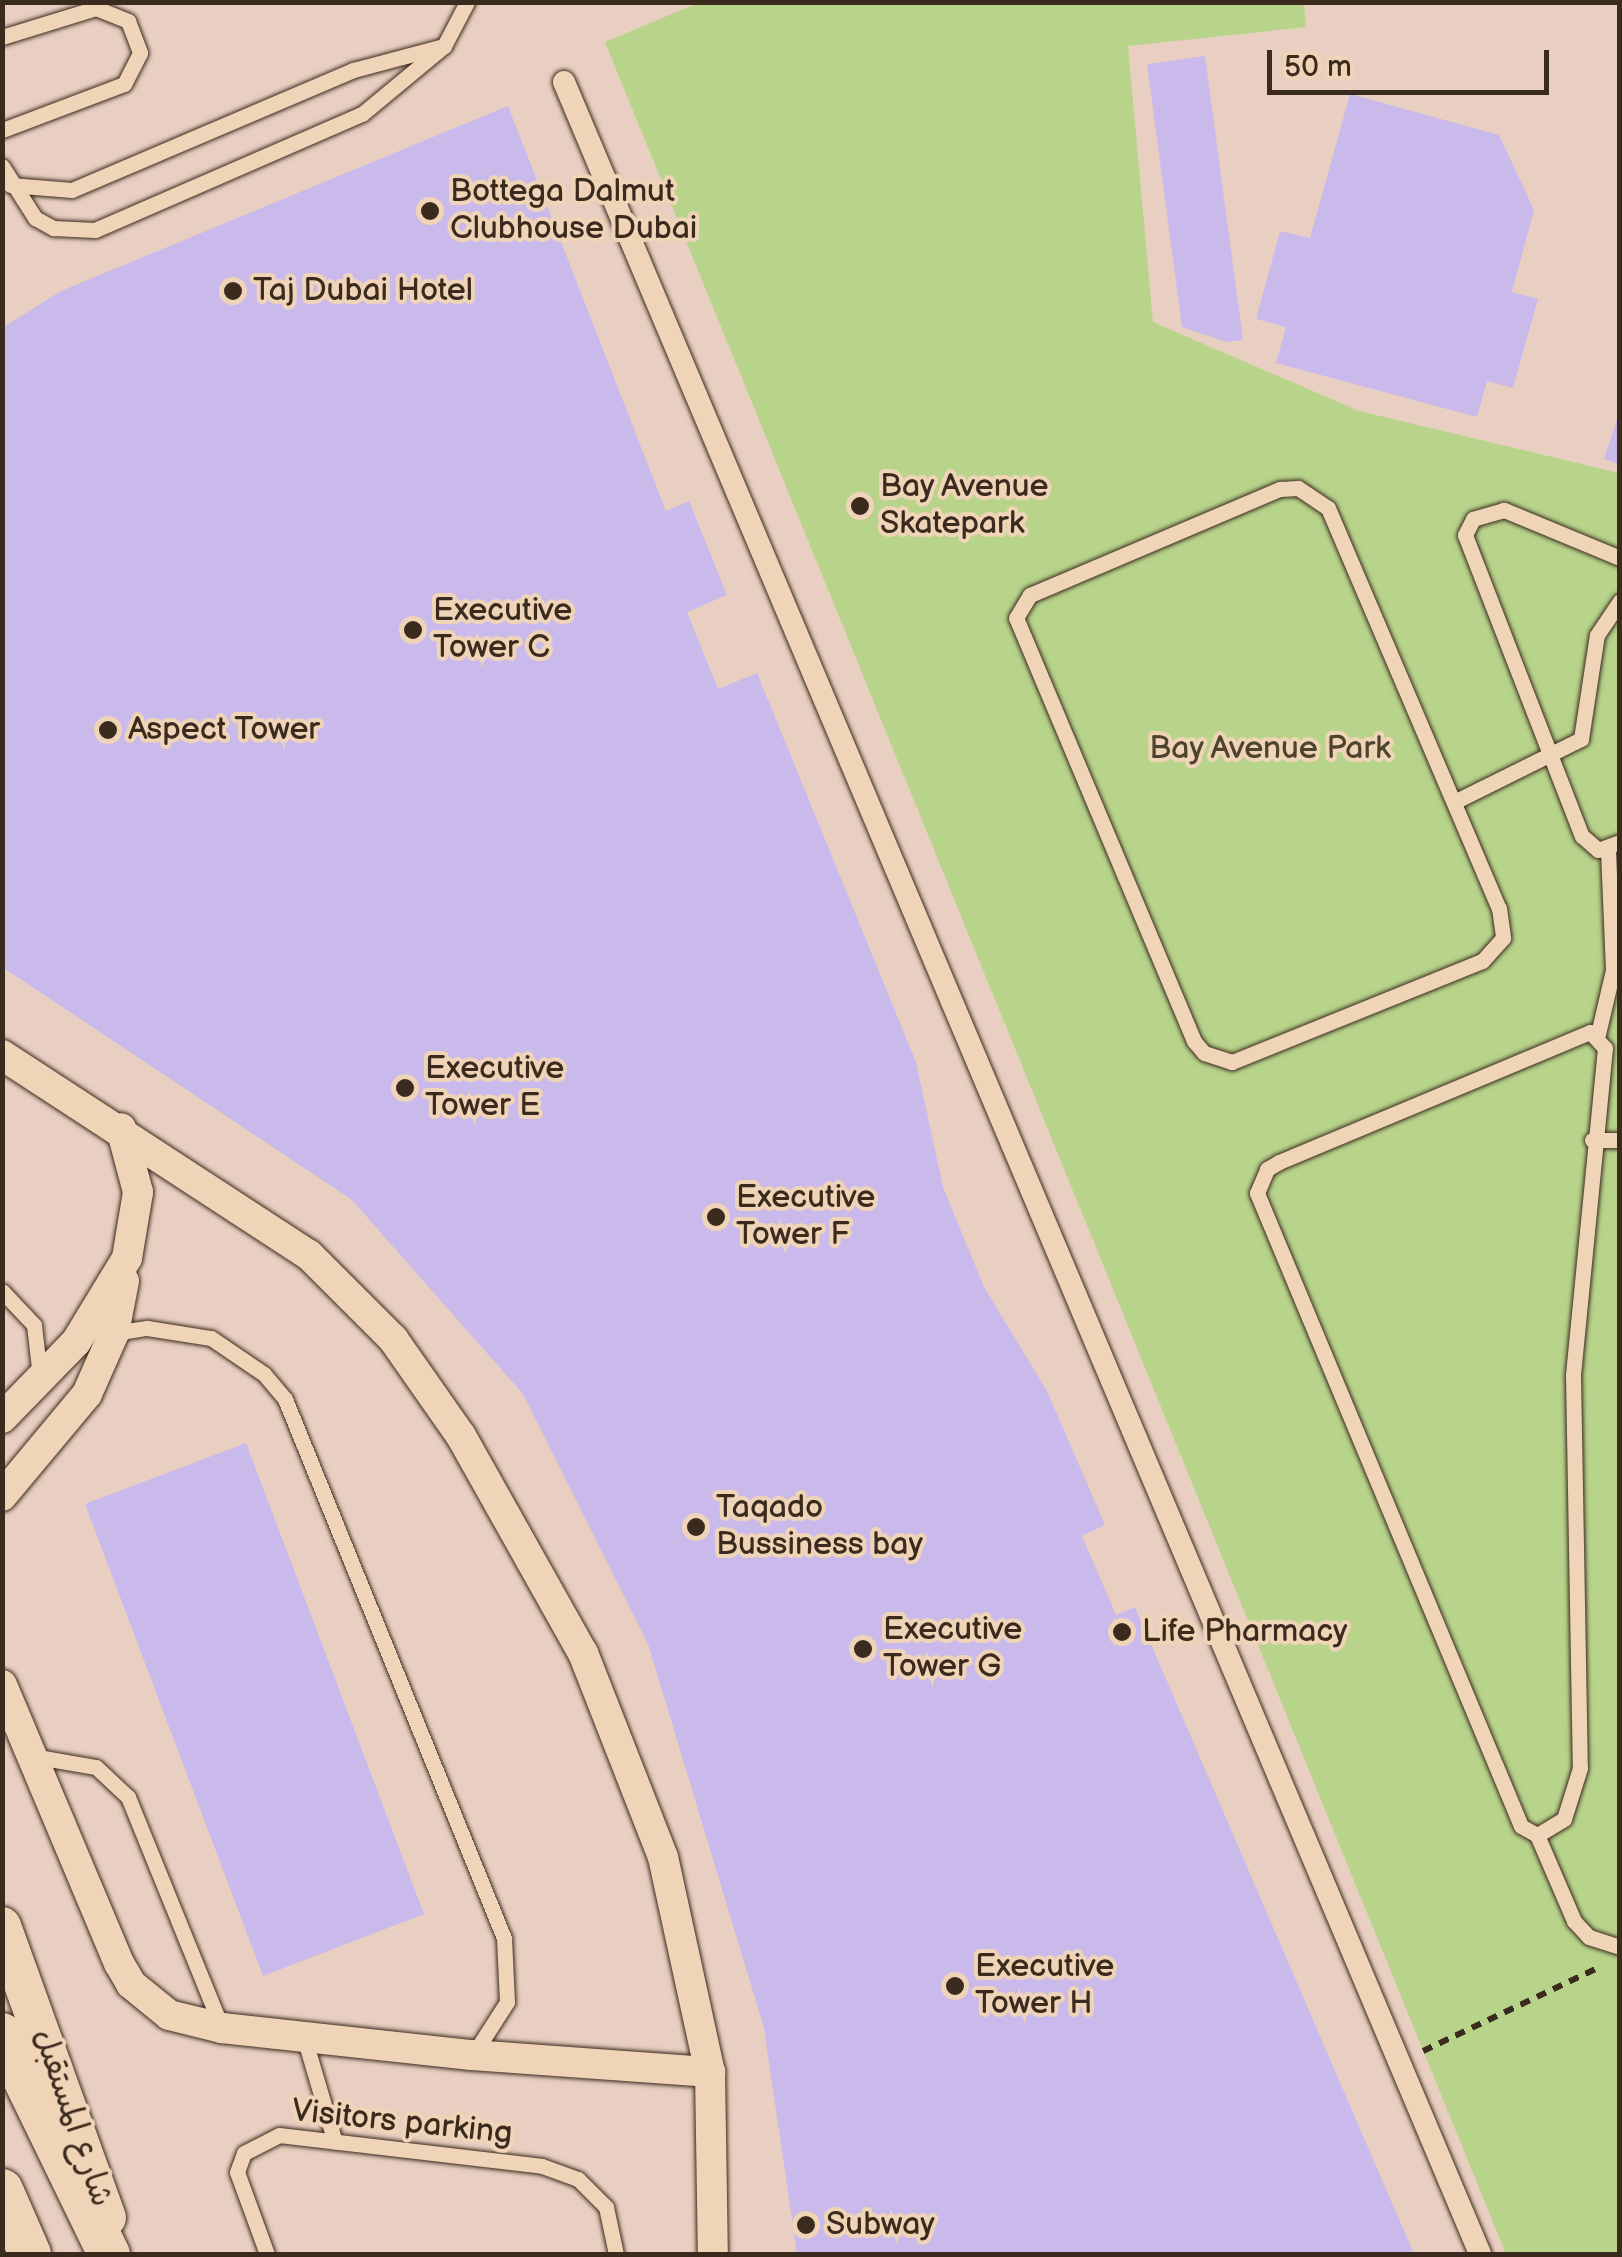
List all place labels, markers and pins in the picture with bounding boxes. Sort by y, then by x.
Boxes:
place label: Bottega Dalmut Clubhouse Dubai [450,174,697,249]
marker: Bottega Dalmut Clubhouse Dubai [419,200,441,222]
place label: Taj Dubai Hotel [253,272,473,310]
marker: Taj Dubai Hotel [222,280,244,302]
place label: Bay Avenue Skatepark [880,469,1051,544]
marker: Bay Avenue Skatepark [849,495,871,517]
place label: Executive Tower C [433,593,572,668]
marker: Executive Tower C [402,619,424,641]
place label: Aspect Tower [128,711,321,749]
marker: Aspect Tower [97,719,119,741]
place label: Executive Tower E [425,1051,564,1126]
marker: Executive Tower E [394,1077,416,1099]
place label: Executive Tower F [736,1180,875,1255]
marker: Executive Tower F [705,1206,727,1228]
place label: Taqado Bussiness bay [716,1490,923,1565]
marker: Taqado Bussiness bay [685,1516,707,1538]
place label: Executive Tower G [883,1612,1022,1687]
place label: Life Pharmacy [1142,1613,1348,1651]
marker: Life Pharmacy [1111,1621,1133,1643]
marker: Executive Tower G [852,1638,874,1660]
place label: Executive Tower H [975,1949,1114,2024]
marker: Executive Tower H [944,1975,966,1997]
place label: Subway [826,2206,935,2244]
marker: Subway [795,2214,817,2236]

